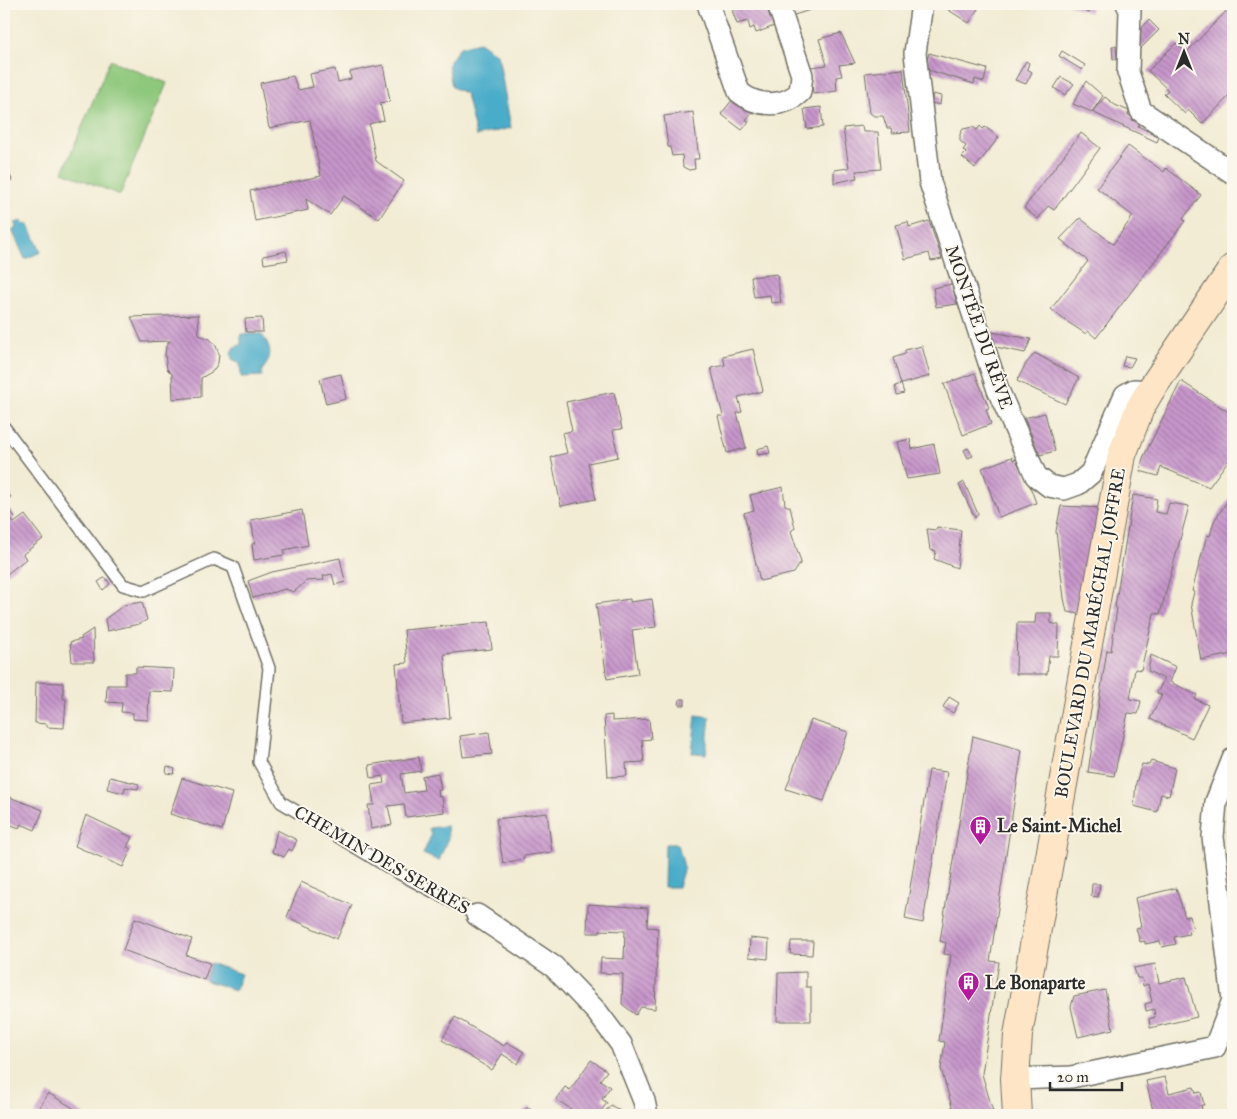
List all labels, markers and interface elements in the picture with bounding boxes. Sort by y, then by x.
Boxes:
north arrow [1160,28,1210,78]
text: N [1178,31,1190,48]
street label: MONTÉE DU RÊVE [941,241,1019,412]
street label: BOULEVARD DU MARÉCHAL JOFFRE [1048,466,1131,800]
street label: CHEMIN DES SERRES [290,801,474,919]
building icon: Le Saint-Michel [969,814,993,845]
place label: Le Saint-Michel [997,815,1122,837]
building icon: Le Bonaparte [957,971,981,1002]
place label: Le Bonaparte [985,972,1086,995]
scale bar [1050,1059,1122,1091]
text: 20 m [1057,1068,1089,1086]

